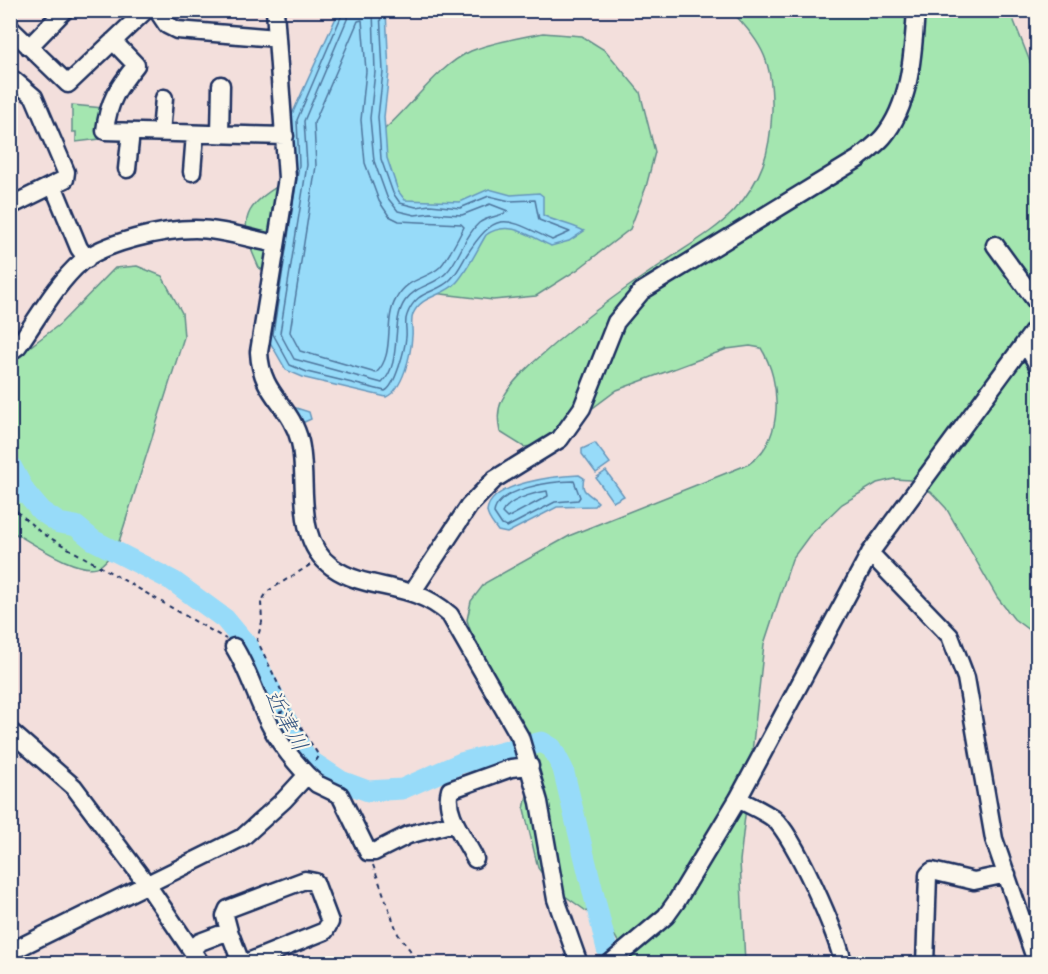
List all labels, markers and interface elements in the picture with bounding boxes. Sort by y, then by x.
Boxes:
water label: 近津川 [258,682,318,756]

